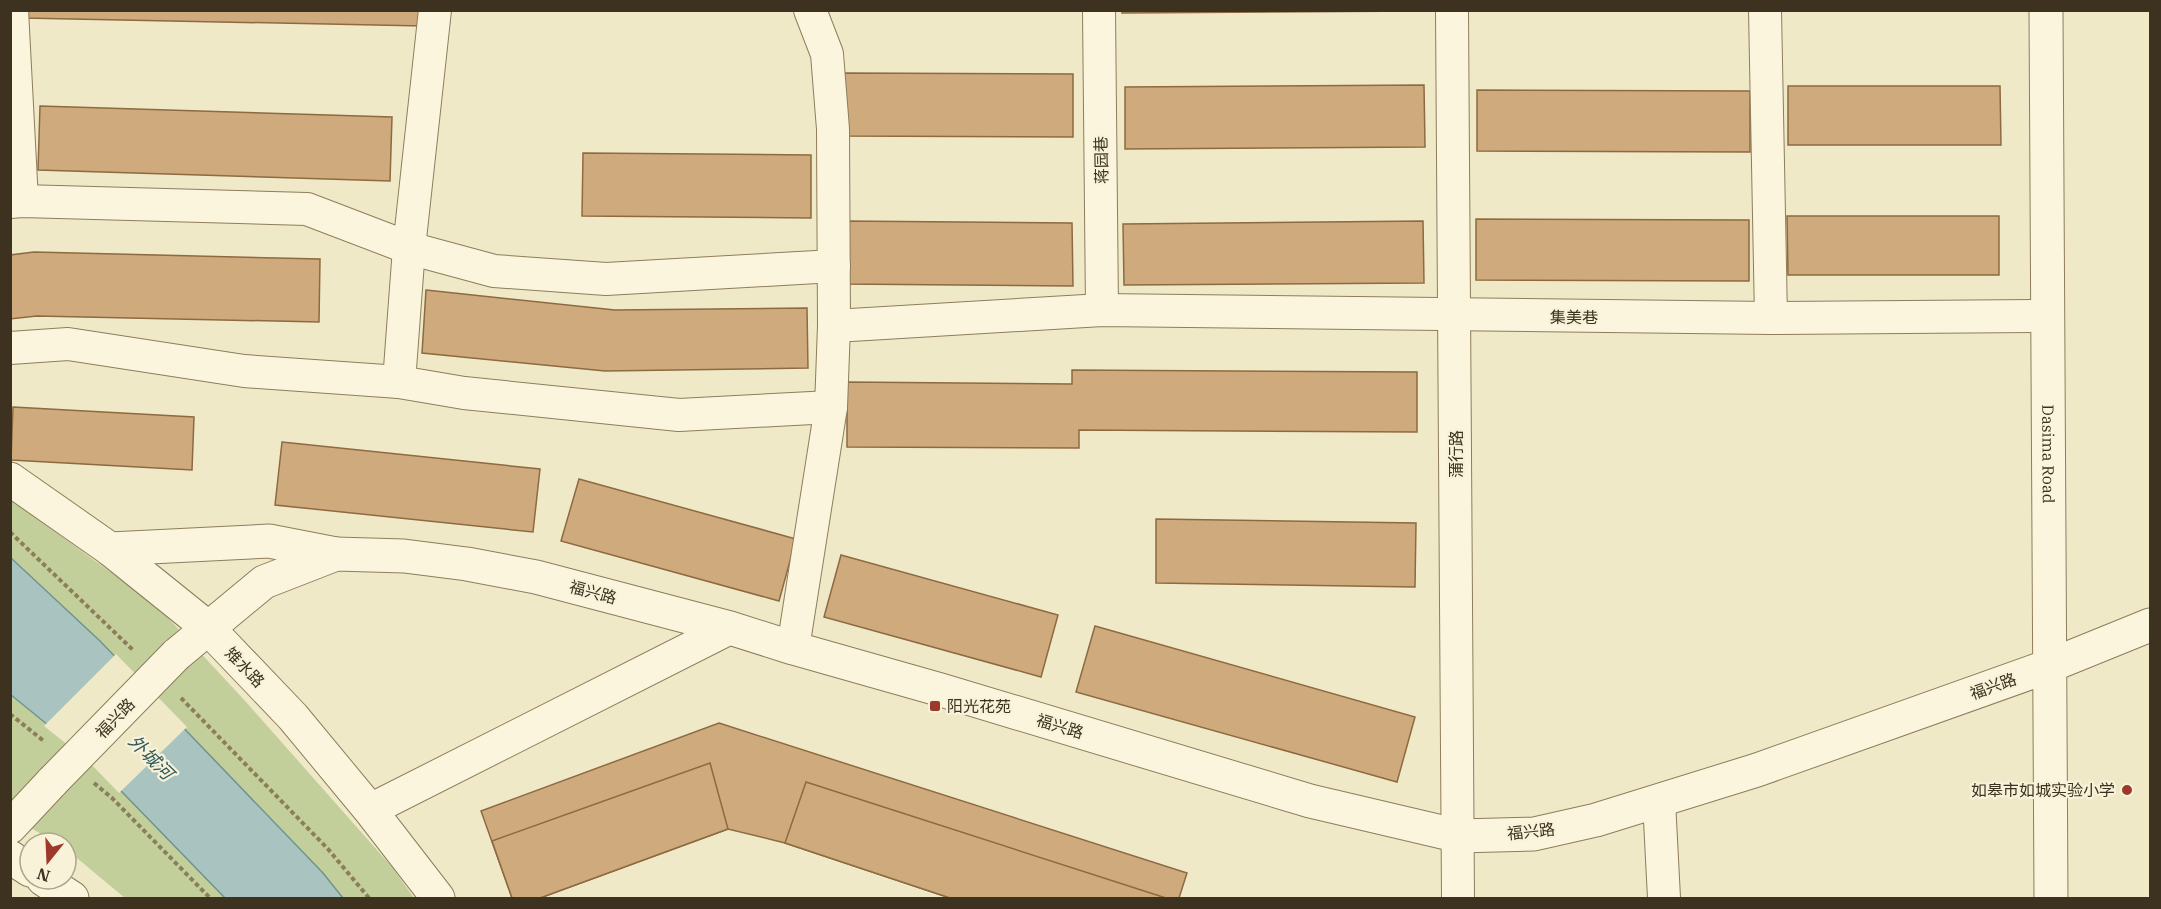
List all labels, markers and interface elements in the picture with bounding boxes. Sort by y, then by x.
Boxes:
street label: 蒋园巷 [1091,136,1111,184]
street label: 集美巷 [1550,307,1598,327]
street label: Dasima Road [2038,405,2059,504]
street label: 蒲行路 [1446,430,1466,478]
street label: 福兴路 [567,576,619,608]
street label: 雉水路 [221,643,269,691]
street label: 福兴路 [1967,668,2019,704]
street label: 福兴路 [91,694,139,742]
place label: 阳光花苑 [947,696,1011,716]
marker: 阳光花苑 [928,699,942,713]
street label: 福兴路 [1034,709,1086,743]
water label: 外城河 [124,730,180,786]
place label: 如皋市如城实验小学 [1971,780,2115,800]
marker: 如皋市如城实验小学 [2120,783,2134,797]
street label: 福兴路 [1506,819,1556,843]
north arrow [18,831,78,891]
text: N [34,864,52,887]

